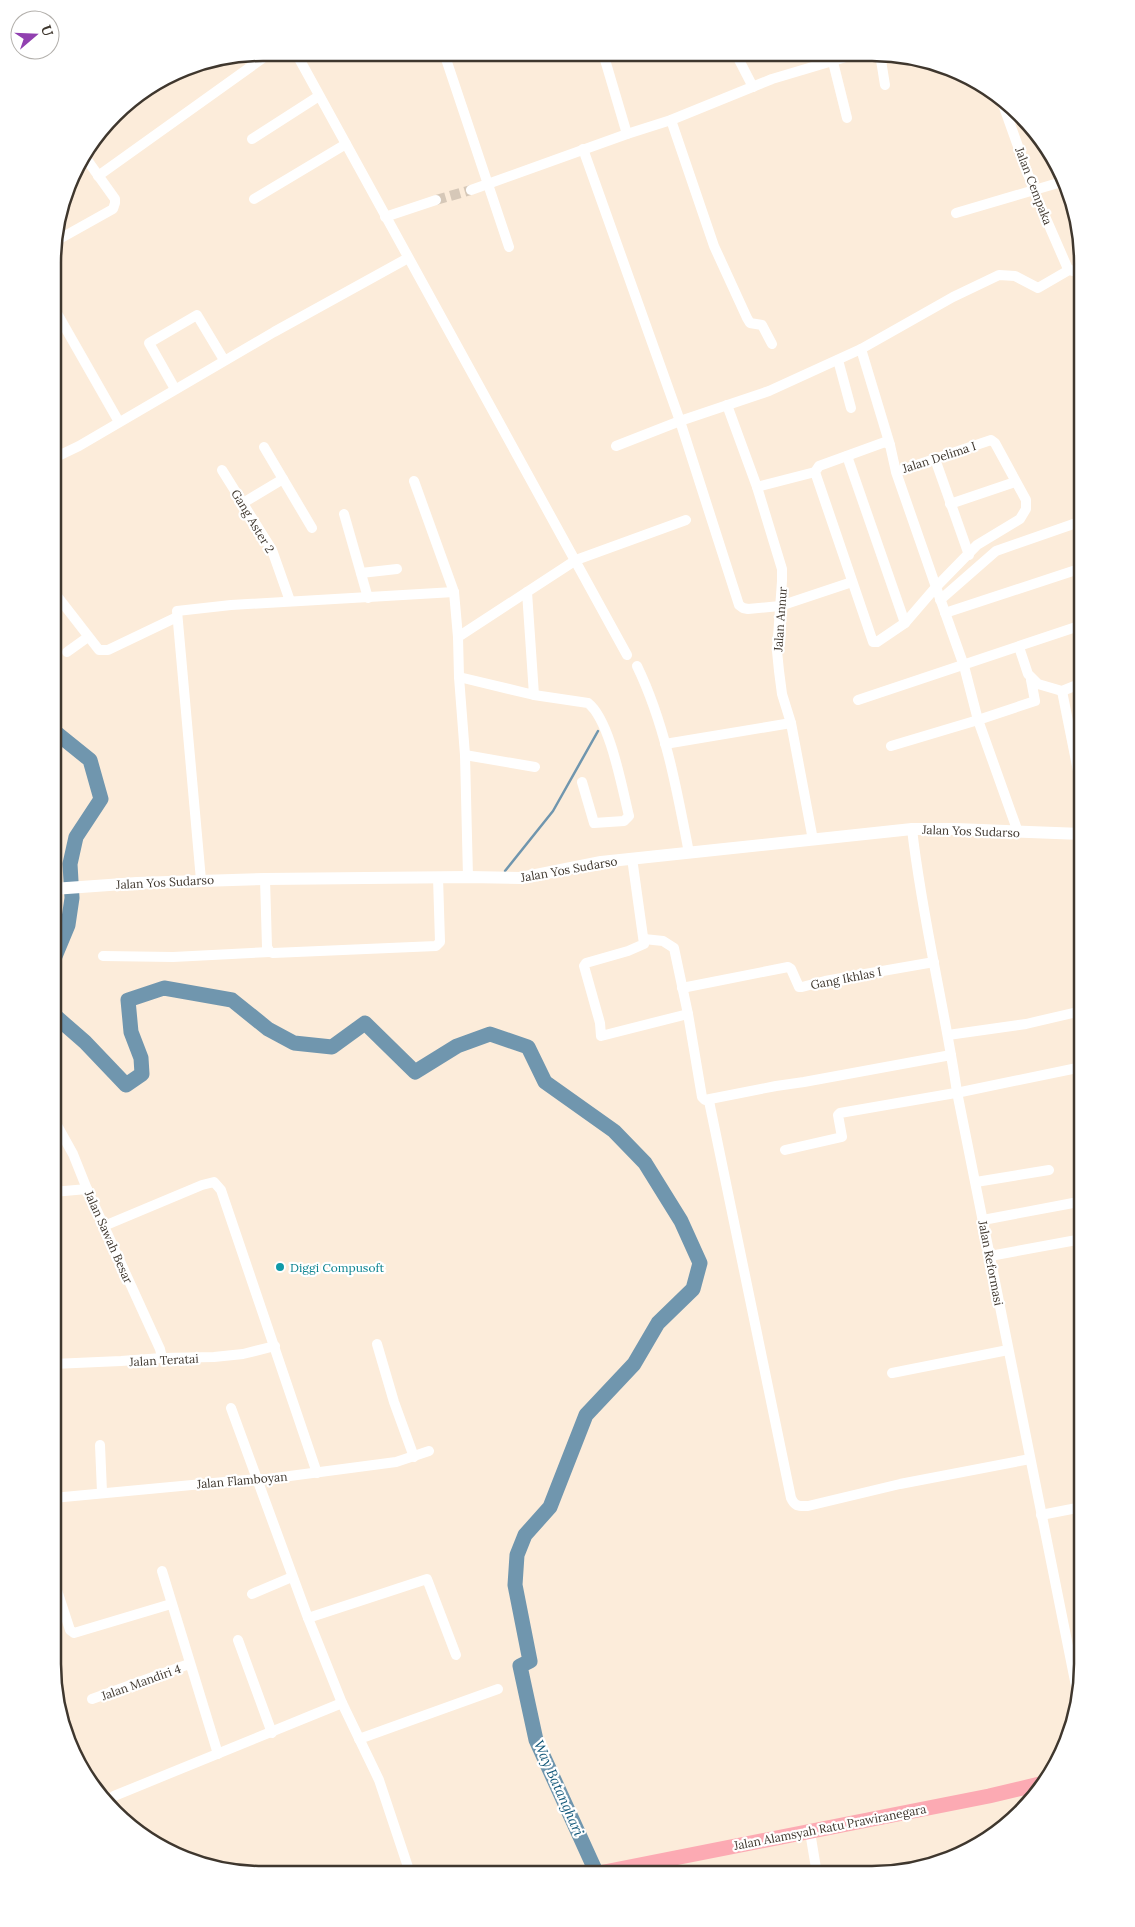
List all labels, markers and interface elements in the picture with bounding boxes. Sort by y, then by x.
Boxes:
north arrow [10,10,60,60]
text: U [37,23,58,39]
street label: Jalan Cempaka [1012,144,1056,227]
street label: Jalan Delima I [899,438,978,476]
street label: Gang Aster 2 [228,487,278,555]
street label: Jalan Annur [770,585,790,653]
street label: Jalan Yos Sudarso [921,822,1020,840]
street label: Jalan Yos Sudarso [518,853,619,885]
street label: Jalan Yos Sudarso [115,872,214,892]
street label: Gang Ikhlas I [809,964,883,992]
street label: Jalan Sawah Besar [81,1187,137,1287]
street label: Jalan Reformasi [975,1218,1007,1307]
place label: Diggi Compusoft [290,1260,385,1275]
marker: Diggi Compusoft [274,1261,286,1273]
street label: Jalan Teratai [128,1351,199,1369]
street label: Jalan Flamboyan [195,1469,288,1492]
street label: Jalan Mandiri 4 [98,1660,183,1704]
water label: Way Batanghari [530,1737,588,1839]
street label: Jalan Alamsyah Ratu Prawiranegara [732,1801,928,1853]

